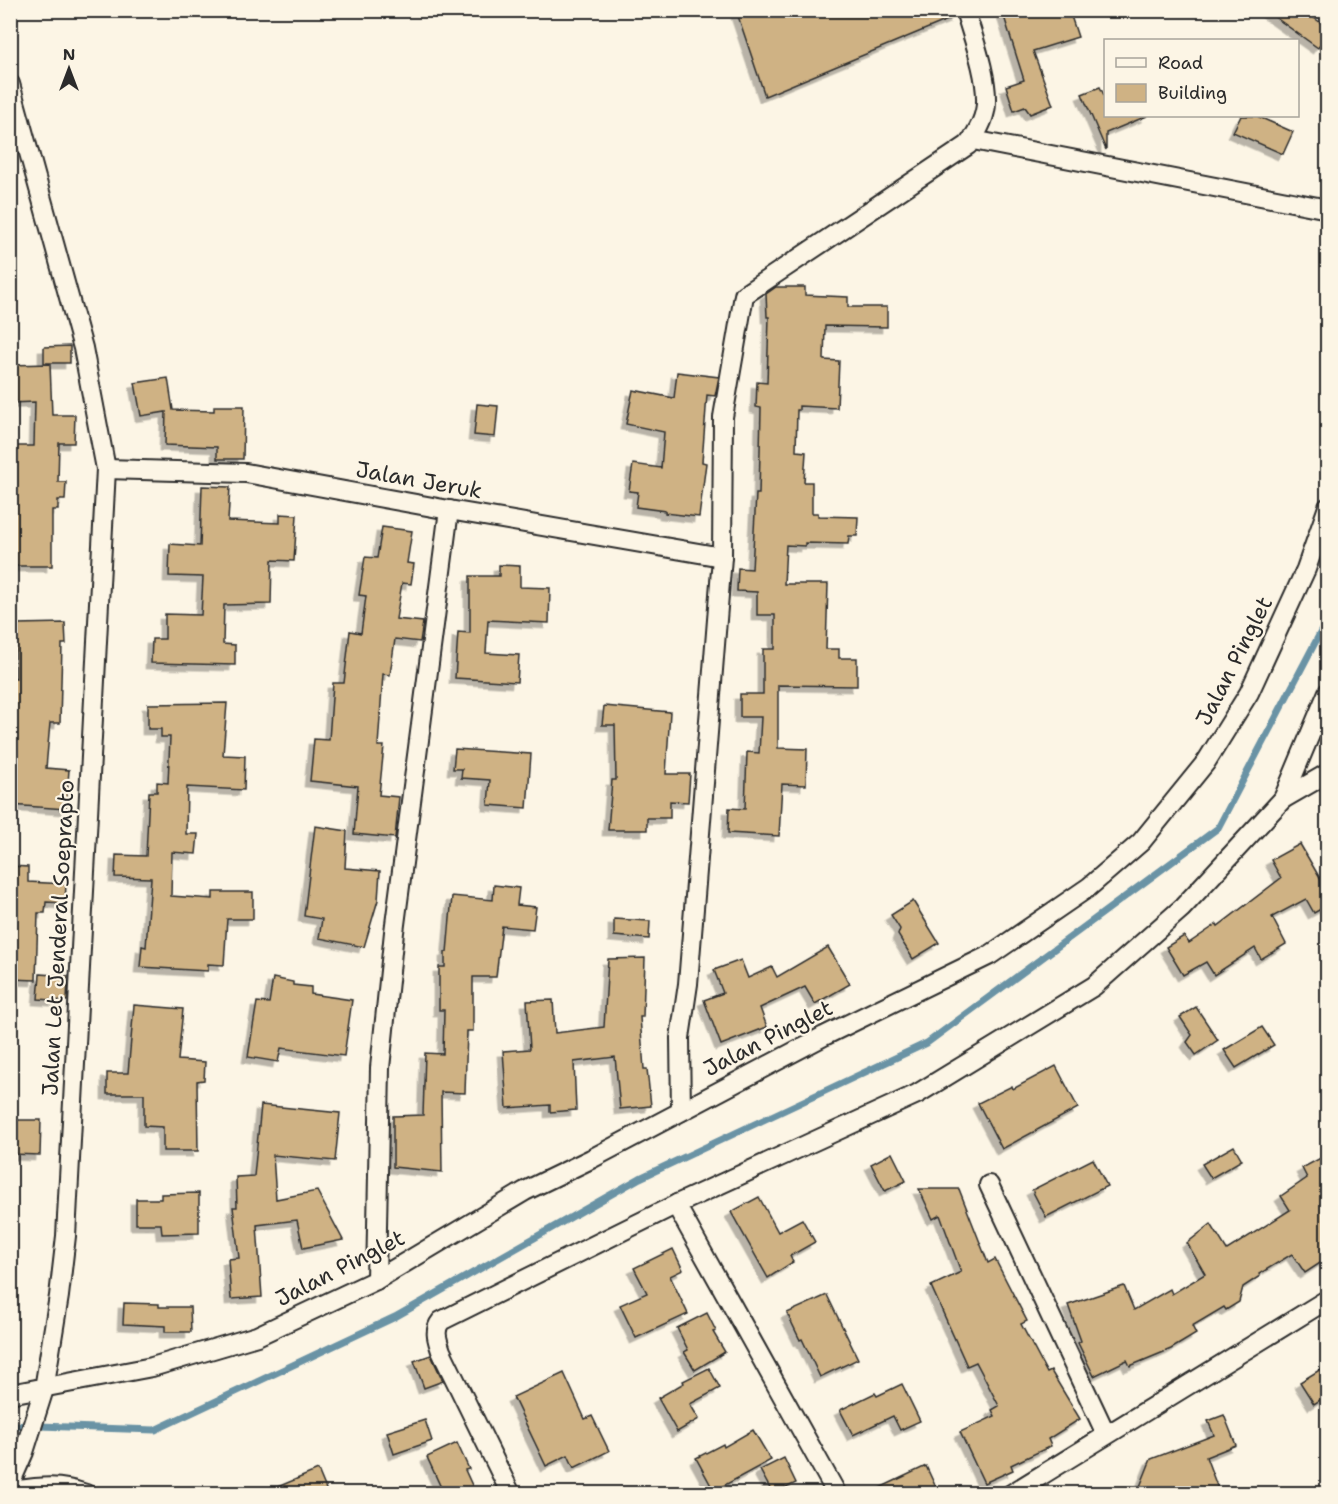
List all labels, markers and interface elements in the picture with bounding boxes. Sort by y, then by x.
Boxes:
north arrow [39,39,99,99]
legend [1104,39,1299,117]
text: N [63,44,75,65]
text: Road [1158,51,1203,75]
text: Building [1158,81,1227,105]
street label: Jalan Jeruk [354,455,484,505]
street label: Jalan Pinglet [1189,591,1279,731]
street label: Jalan Let Jenderal Soeprapto [35,779,81,1097]
street label: Jalan Pinglet [698,993,838,1083]
street label: Jalan Pinglet [270,1223,410,1313]

